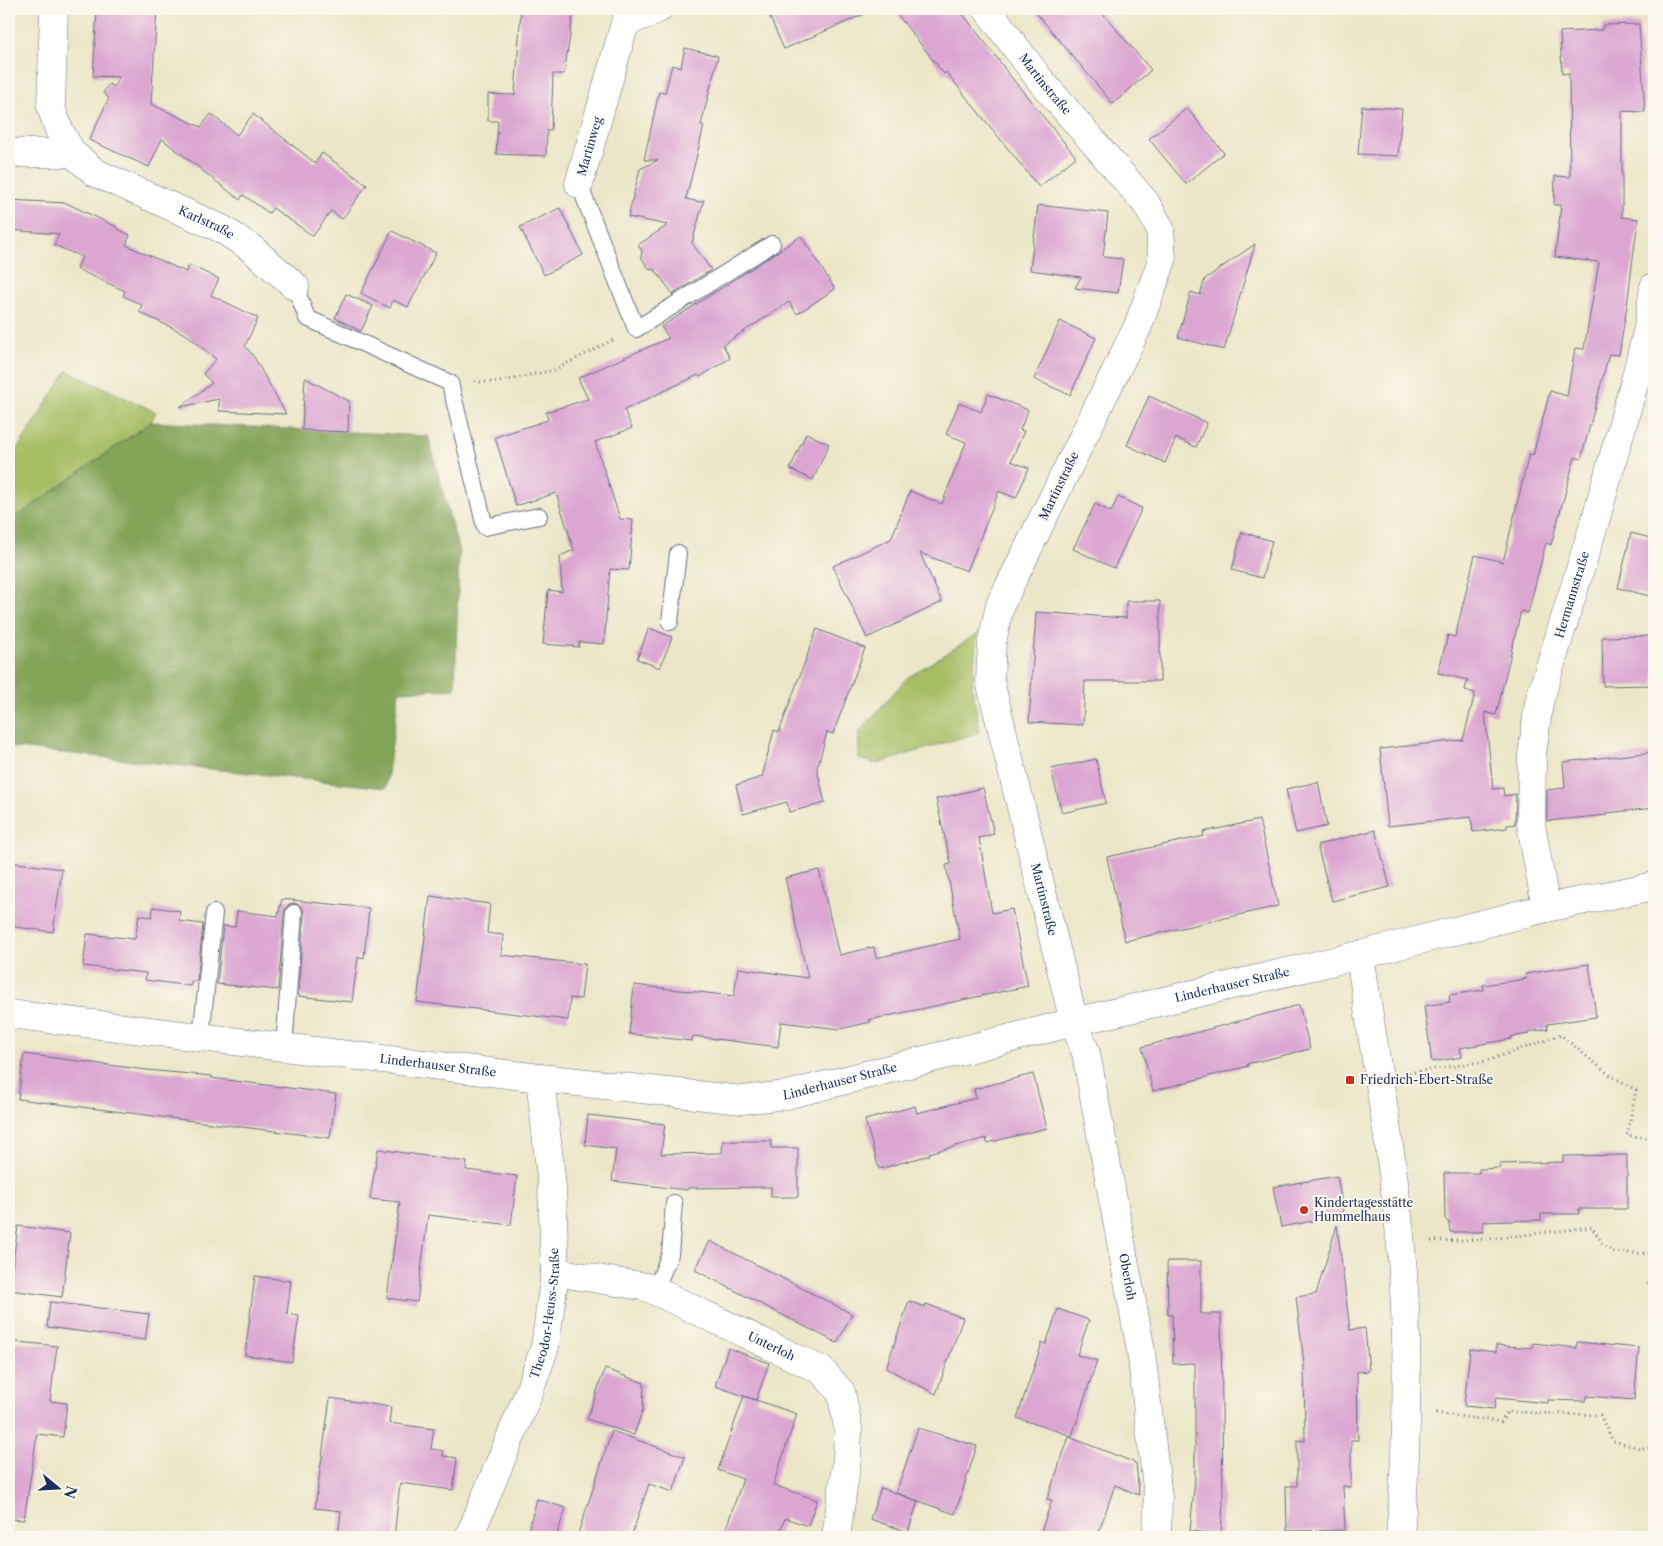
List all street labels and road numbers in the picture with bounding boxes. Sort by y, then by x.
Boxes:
street label: Martinstraße [1016,50,1075,118]
street label: Martinweg [574,114,605,178]
street label: Karlstraße [176,203,238,242]
street label: Martinstraße [1035,449,1082,523]
street label: Hermannstraße [1551,549,1592,640]
street label: Martinstraße [1028,861,1061,938]
street label: Linderhauser Straße [1173,964,1291,1005]
street label: Linderhauser Straße [379,1051,497,1080]
street label: Linderhauser Straße [782,1059,899,1102]
street label: Theodor-Heuss-Straße [526,1247,562,1381]
street label: Oberloh [1116,1252,1140,1302]
street label: Unterloh [745,1328,798,1364]

